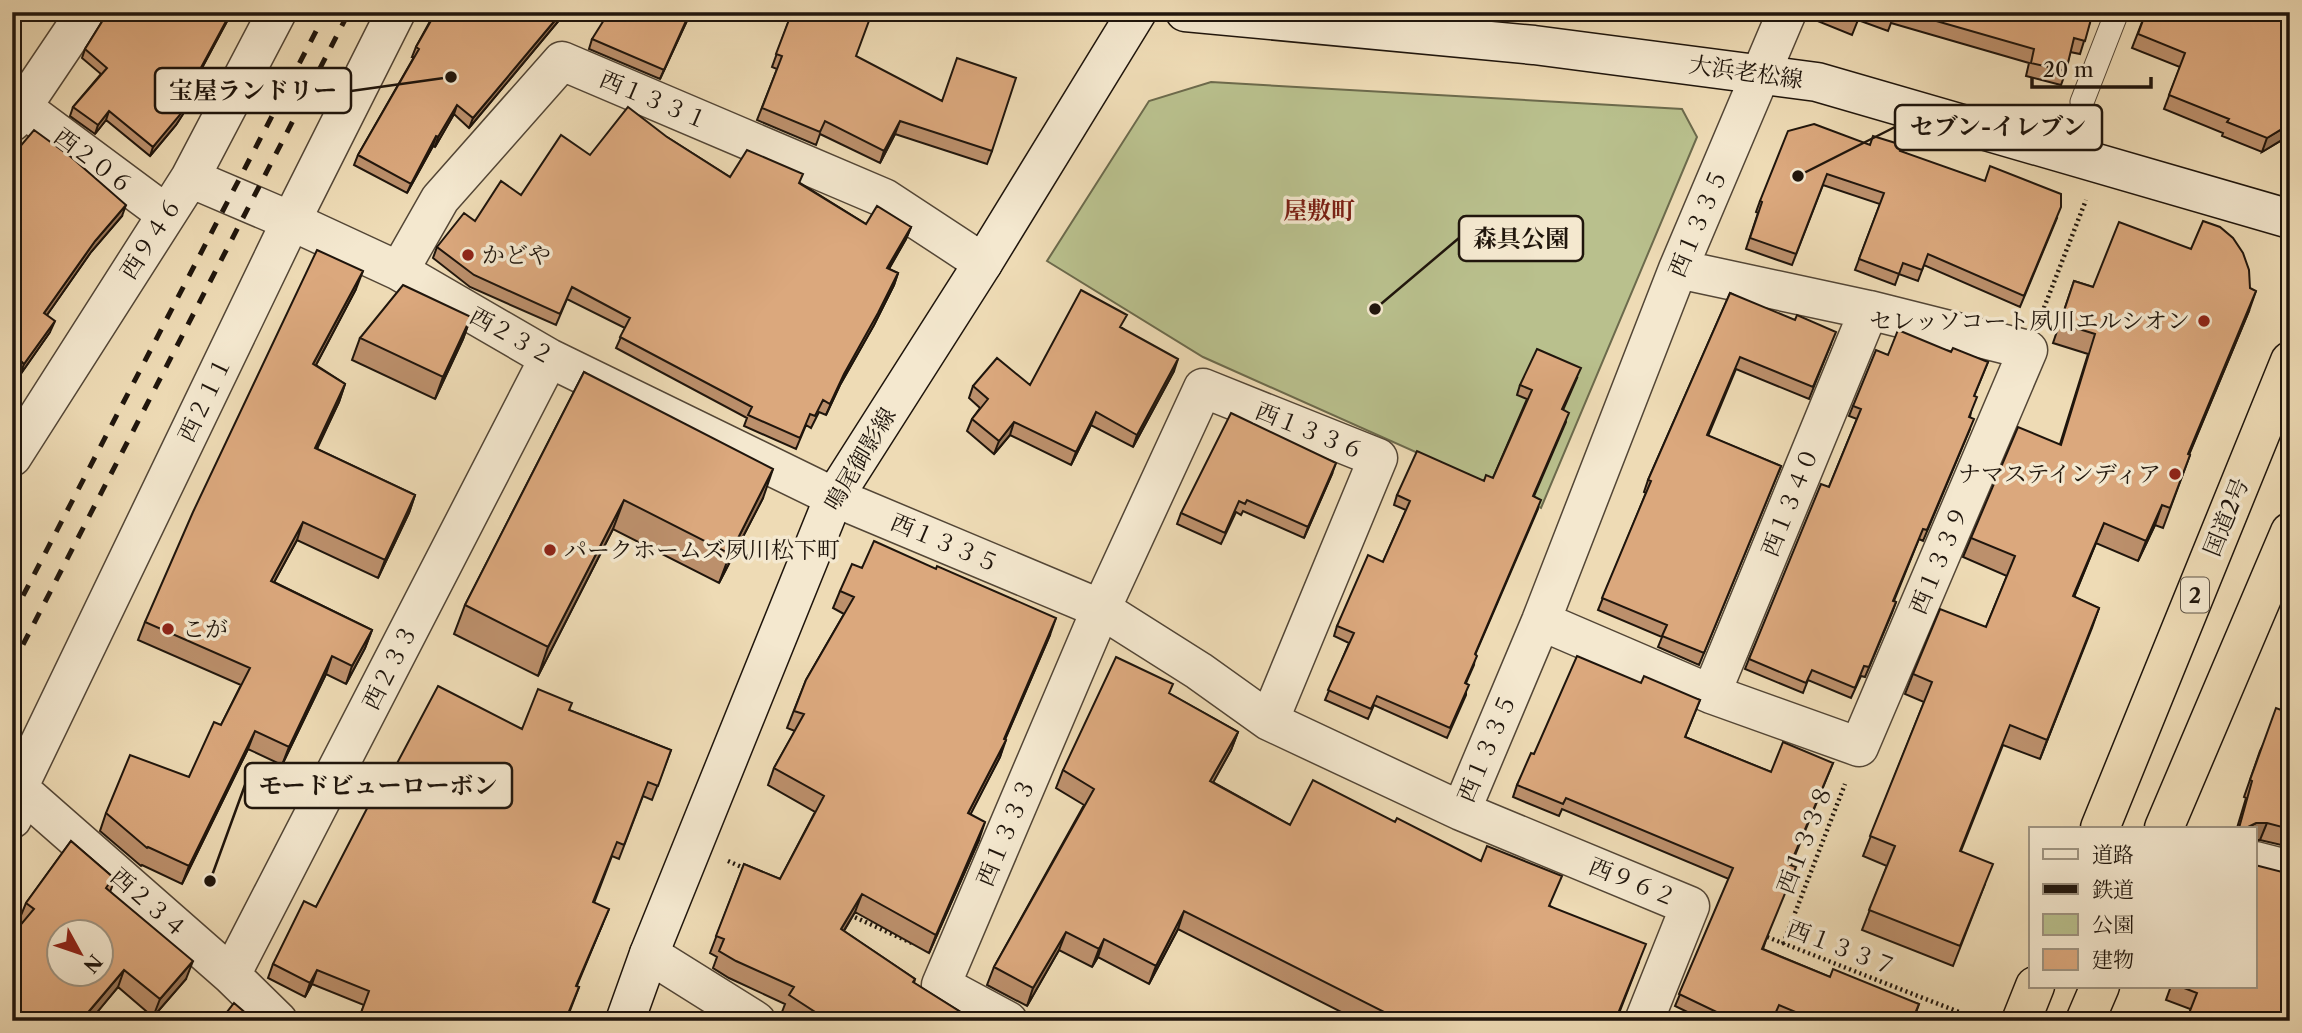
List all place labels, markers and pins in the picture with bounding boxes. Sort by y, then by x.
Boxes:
callout: 宝屋ランドリー [155,68,351,113]
callout: セブン-イレブン [1895,105,2102,150]
callout: 森具公園 [1459,216,1583,261]
place label: かどや [482,241,551,269]
marker: かどや [460,247,476,263]
place label: セレッソコート夙川エルシオン [1869,307,2190,335]
marker: セレッソコート夙川エルシオン [2196,313,2212,329]
place label: ナマステインディア [1958,460,2161,488]
marker: ナマステインディア [2167,466,2183,482]
place label: パークホームズ夙川松下町 [564,536,840,564]
marker: パークホームズ夙川松下町 [542,542,558,558]
place label: こが [182,615,228,643]
marker: こが [160,621,176,637]
callout: モードビューローボン [245,763,512,808]

